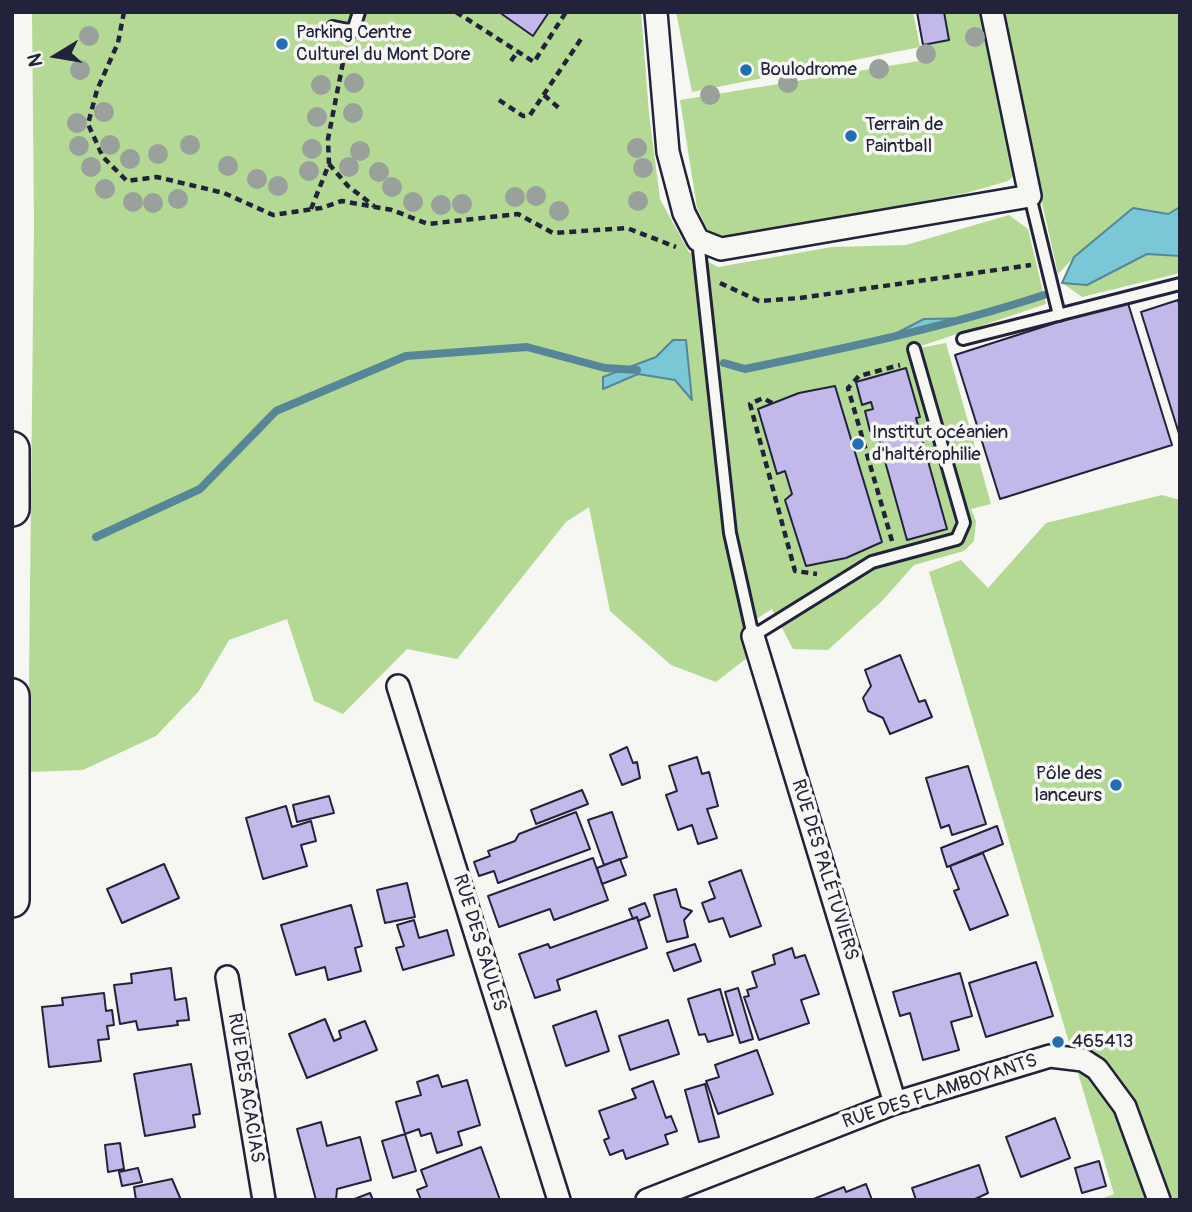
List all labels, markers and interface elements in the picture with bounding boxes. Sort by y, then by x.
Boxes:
north arrow [21,21,91,91]
place label: Parking Centre Culturel du Mont Dore [296,22,470,66]
marker: Parking Centre Culturel du Mont Dore [274,36,290,52]
text: N [22,51,48,69]
place label: Boulodrome [760,59,857,81]
marker: Boulodrome [738,62,754,78]
place label: Terrain de Paintball [865,114,943,158]
marker: Terrain de Paintball [843,128,859,144]
place label: Institut océanien d'haltérophilie [872,422,1008,466]
marker: Institut océanien d'haltérophilie [850,436,866,452]
place label: Pôle des lanceurs [1035,763,1102,807]
street label: RUE DES PALÉTUVIERS [786,777,862,963]
marker: Pôle des lanceurs [1108,777,1124,793]
street label: RUE DES SAULES [447,872,511,1014]
street label: RUE DES ACACIAS [222,1011,268,1165]
place label: 465413 [1072,1031,1133,1053]
marker: 465413 [1050,1034,1066,1050]
street label: RUE DES FLAMBOYANTS [840,1050,1040,1134]

